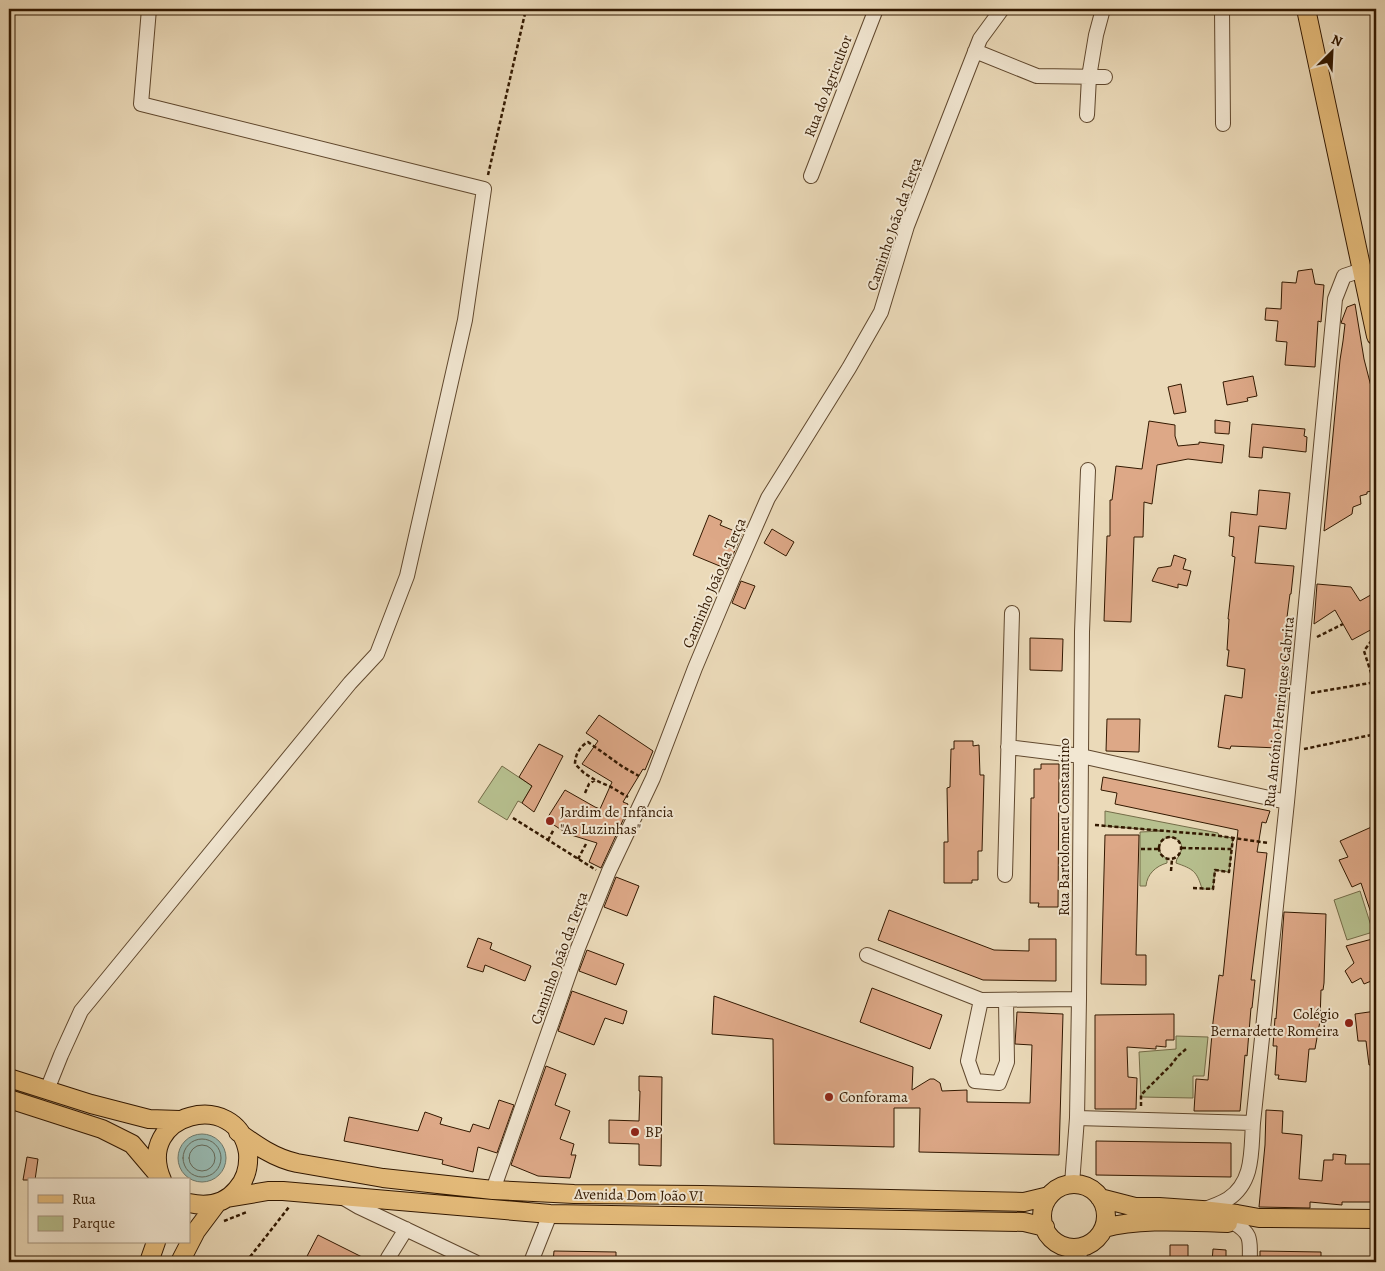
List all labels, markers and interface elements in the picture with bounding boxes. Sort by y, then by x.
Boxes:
north arrow [1308,28,1358,78]
text: N [1329,30,1346,51]
street label: Rua do Agricultor [799,32,857,140]
street label: Caminho João da Terça [862,155,926,293]
street label: Caminho João da Terça [677,515,751,651]
street label: Rua António Henriques Cabrita [1259,615,1299,809]
street label: Rua Bartolomeu Constantino [1054,738,1074,916]
place label: Jardim de Infância "As Luzinhas" [560,802,674,839]
marker: Jardim de Infância "As Luzinhas" [544,815,556,827]
street label: Caminho João da Terça [526,889,592,1027]
place label: Colégio Bernardette Romeira [1210,1004,1339,1041]
marker: Colégio Bernardette Romeira [1343,1017,1355,1029]
place label: Conforama [839,1087,908,1107]
marker: Conforama [823,1091,835,1103]
place label: BP [645,1122,662,1142]
marker: BP [629,1126,641,1138]
legend [28,1178,190,1244]
street label: Avenida Dom João VI [573,1184,704,1206]
text: Rua [72,1189,96,1209]
text: Parque [72,1213,115,1233]

